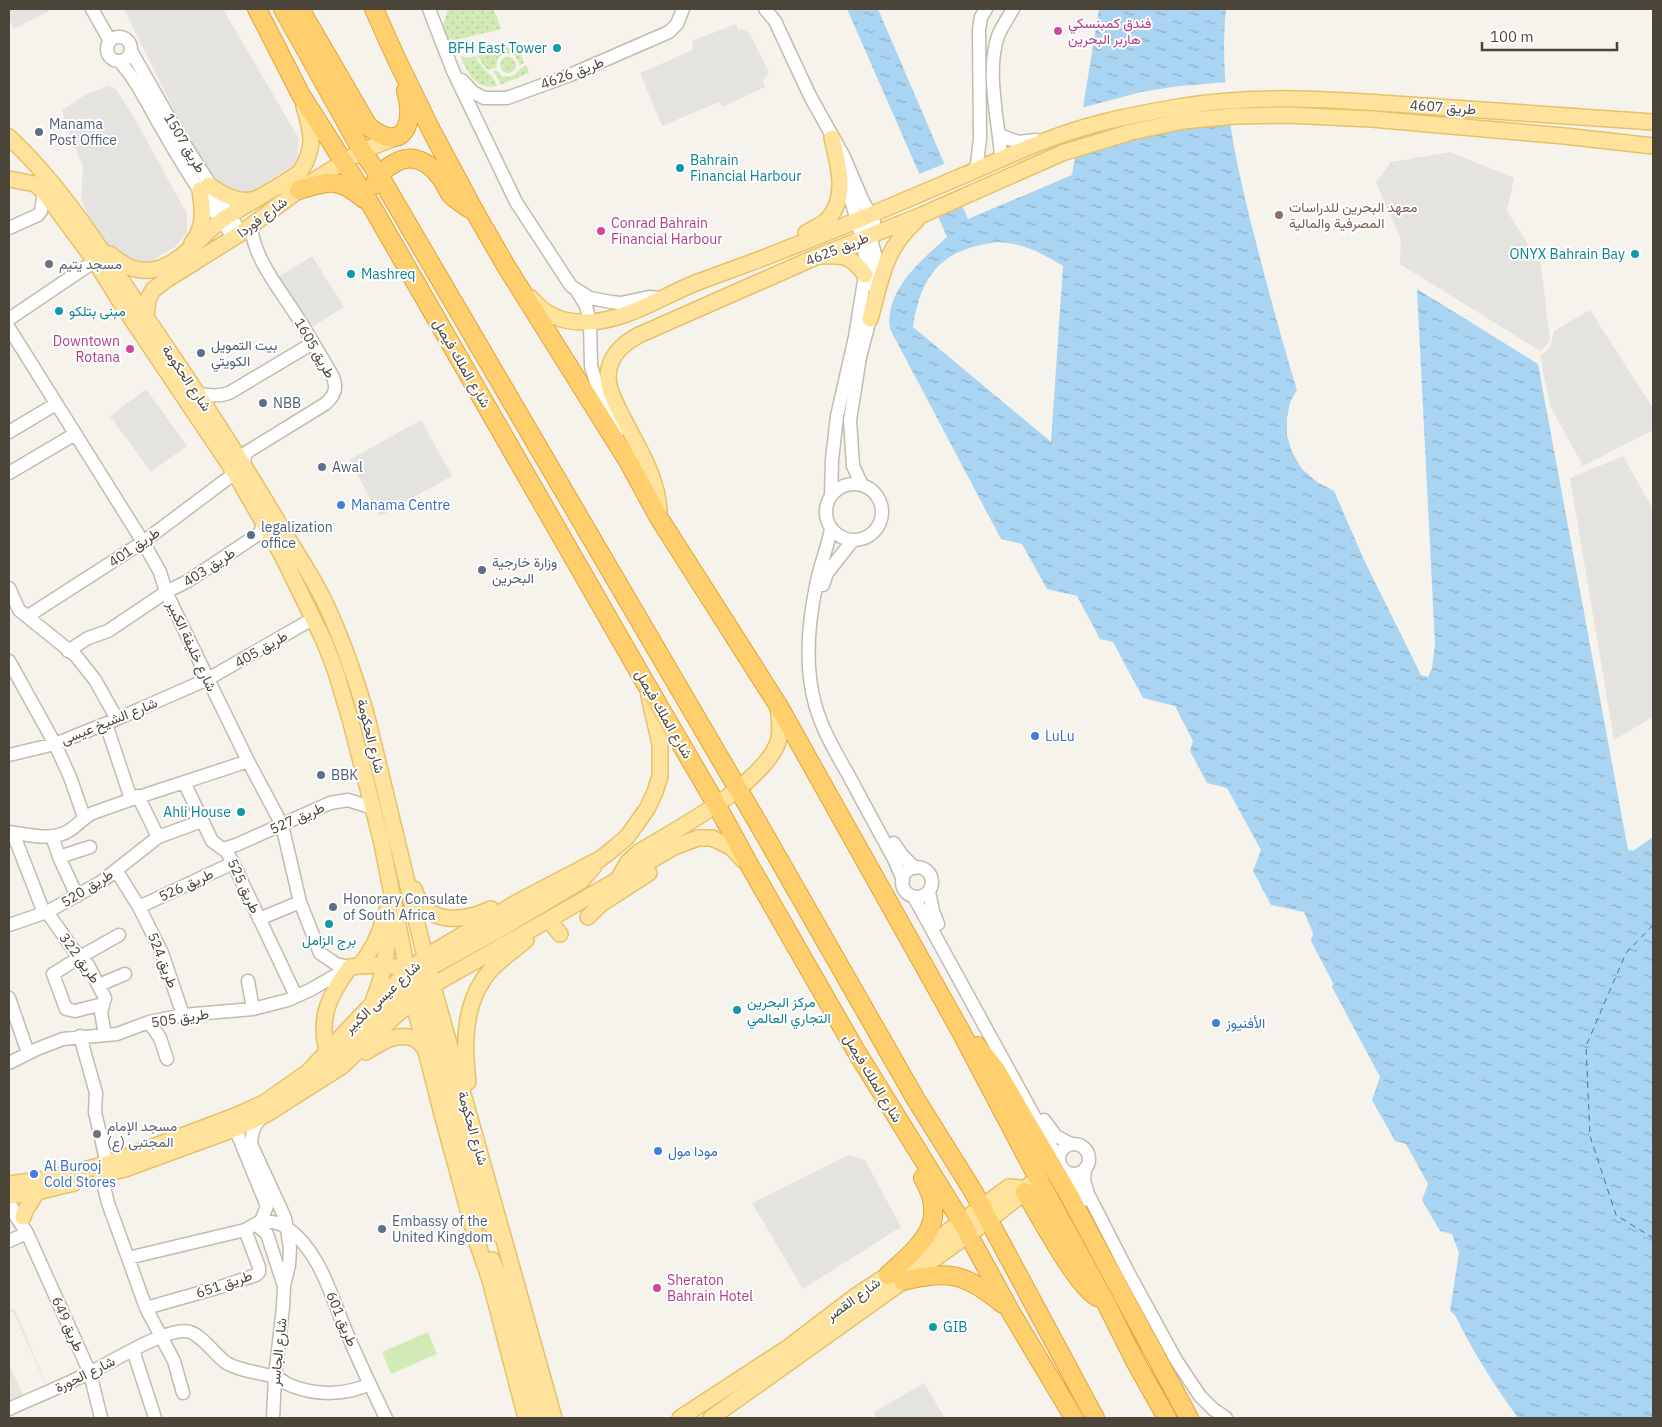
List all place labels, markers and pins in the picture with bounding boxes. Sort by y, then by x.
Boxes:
place label: فندق كمبنسكي هاربر البحرين [1068,14,1151,48]
marker: فندق كمبنسكي هاربر البحرين [1052,25,1064,37]
place label: BFH East Tower [448,39,547,57]
marker: BFH East Tower [551,42,563,54]
place label: Manama Post Office [49,115,117,149]
marker: Manama Post Office [33,126,45,138]
place label: Bahrain Financial Harbour [690,151,801,185]
marker: Bahrain Financial Harbour [674,162,686,174]
place label: معهد البحرين للدراسات المصرفية والمالية [1289,198,1417,232]
marker: معهد البحرين للدراسات المصرفية والمالية [1273,209,1285,221]
place label: Conrad Bahrain Financial Harbour [611,214,722,248]
marker: Conrad Bahrain Financial Harbour [595,225,607,237]
place label: ONYX Bahrain Bay [1510,245,1625,263]
marker: ONYX Bahrain Bay [1629,248,1641,260]
place label: مسجد يتيم [59,255,122,273]
marker: مسجد يتيم [43,258,55,270]
place label: Mashreq [361,265,416,283]
marker: Mashreq [345,268,357,280]
place label: مبنى بتلكو [69,302,126,320]
marker: مبنى بتلكو [53,305,65,317]
place label: Downtown Rotana [53,332,121,366]
place label: بيت التمويل الكويتي [211,336,277,373]
marker: Downtown Rotana [124,343,136,355]
marker: بيت التمويل الكويتي [195,347,207,359]
place label: NBB [273,394,301,412]
marker: NBB [257,397,269,409]
place label: Awal [332,458,363,476]
marker: Awal [316,461,328,473]
place label: Manama Centre [351,496,451,514]
marker: Manama Centre [335,499,347,511]
place label: legalization office [261,518,333,552]
marker: legalization office [245,529,257,541]
place label: وزارة خارجية البحرين [492,553,557,587]
marker: وزارة خارجية البحرين [476,564,488,576]
place label: LuLu [1045,727,1075,745]
marker: LuLu [1029,730,1041,742]
place label: BBK [331,766,358,784]
marker: BBK [315,769,327,781]
place label: Ahli House [163,803,231,821]
marker: Ahli House [235,806,247,818]
place label: Honorary Consulate of South Africa [343,890,468,924]
marker: Honorary Consulate of South Africa [327,901,339,913]
marker: برج الزامل [323,918,335,930]
place label: برج الزامل [302,931,356,951]
place label: مركز البحرين التجاري العالمي [747,993,831,1030]
marker: مركز البحرين التجاري العالمي [731,1004,743,1016]
place label: الأفنيوز [1225,1014,1265,1032]
marker: الأفنيوز [1210,1017,1222,1029]
place label: مسجد الإمام المجتبى (ع) [107,1117,177,1153]
marker: مسجد الإمام المجتبى (ع) [91,1128,103,1140]
place label: مودا مول [668,1142,718,1161]
marker: مودا مول [652,1145,664,1157]
place label: Al Burooj Cold Stores [44,1157,116,1191]
marker: Al Burooj Cold Stores [28,1168,40,1180]
place label: Embassy of the United Kingdom [392,1212,493,1246]
marker: Embassy of the United Kingdom [376,1223,388,1235]
place label: Sheraton Bahrain Hotel [667,1271,753,1305]
marker: Sheraton Bahrain Hotel [651,1282,663,1294]
place label: GIB [943,1318,967,1336]
marker: GIB [927,1321,939,1333]

